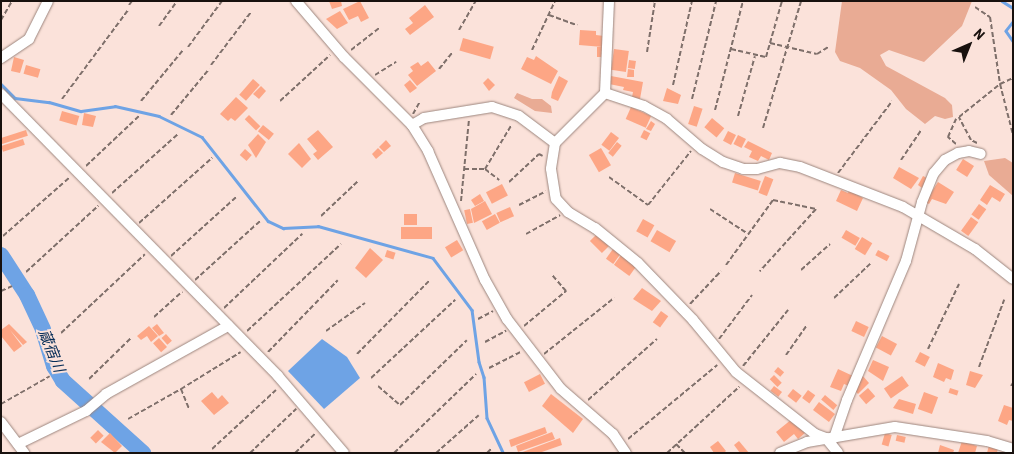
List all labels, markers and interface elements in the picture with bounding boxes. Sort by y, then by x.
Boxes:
north arrow [944,20,994,70]
text: N [971,25,988,43]
water label: 蔵宿川 [34,327,68,375]

